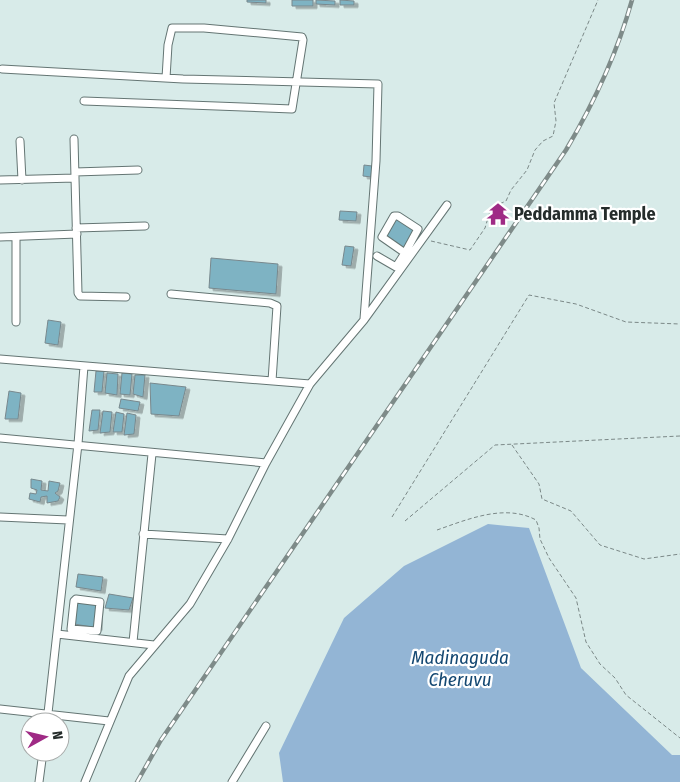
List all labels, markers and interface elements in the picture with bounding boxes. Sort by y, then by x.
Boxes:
temple icon: Peddamma Temple [485,201,511,227]
place label: Peddamma Temple [514,203,656,225]
water label: Madinaguda Cheruvu [411,646,509,691]
north arrow [20,712,70,762]
text: N [48,730,66,741]

